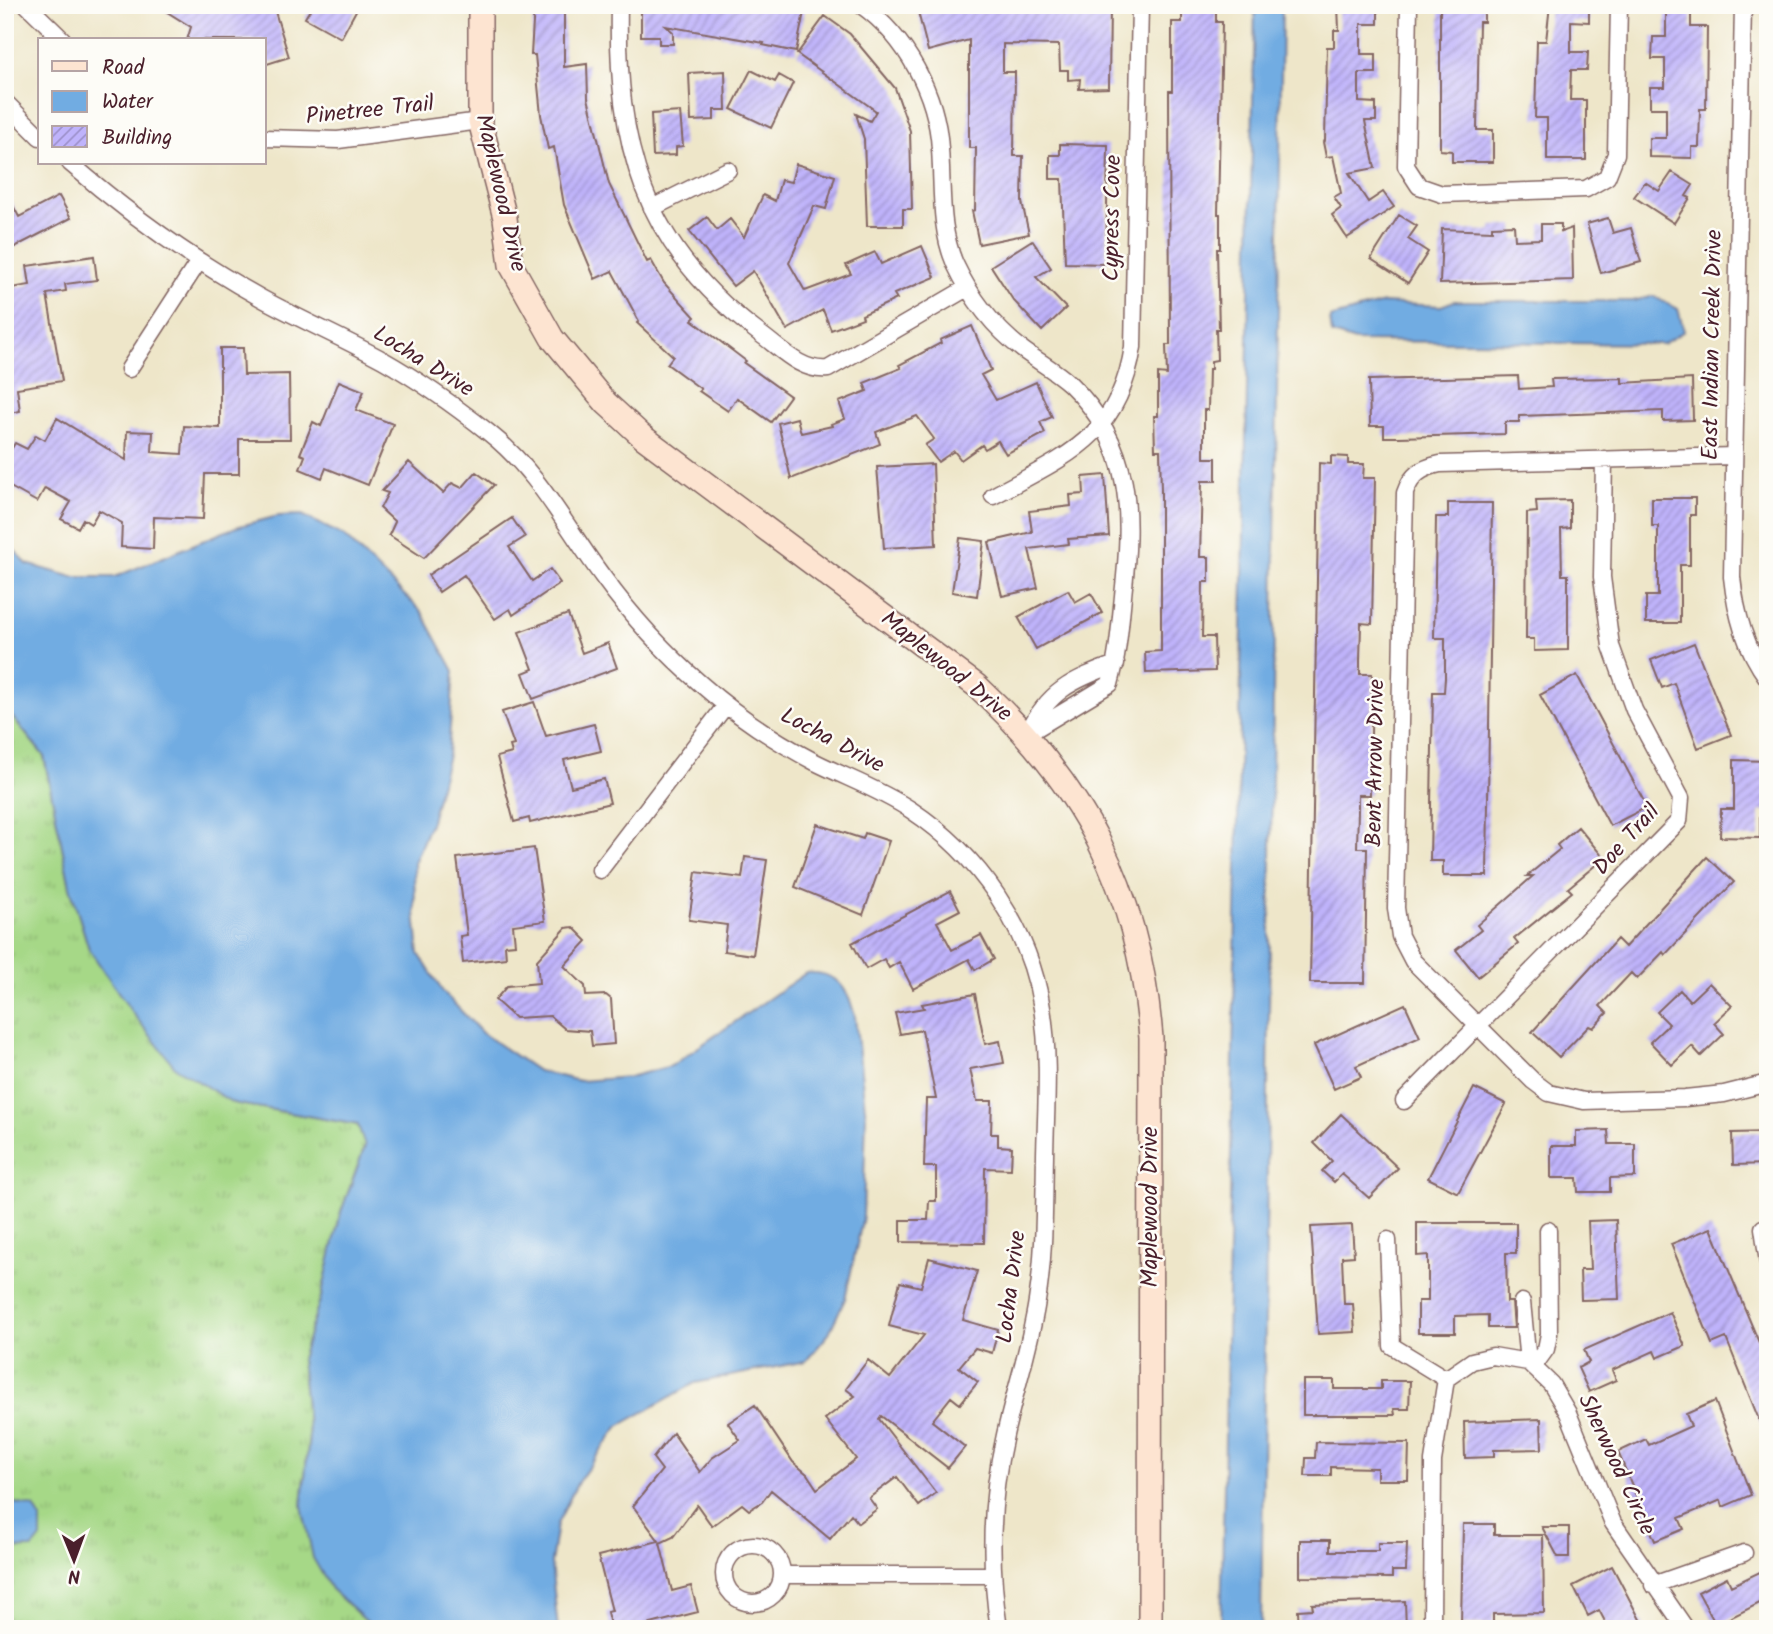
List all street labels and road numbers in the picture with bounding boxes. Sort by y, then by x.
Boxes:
street label: Pinetree Trail [304,86,436,136]
street label: Maplewood Drive [464,111,536,275]
street label: Cypress Cove [1094,154,1132,282]
street label: East Indian Creek Drive [1693,229,1733,461]
street label: Locha Drive [365,317,481,407]
street label: Maplewood Drive [872,602,1020,732]
street label: Bent Arrow Drive [1357,679,1395,847]
street label: Locha Drive [773,698,891,784]
street label: Doe Trail [1585,795,1670,884]
street label: Maplewood Drive [1133,1127,1169,1287]
street label: Locha Drive [987,1228,1037,1346]
street label: Sherwood Circle [1567,1388,1665,1542]

